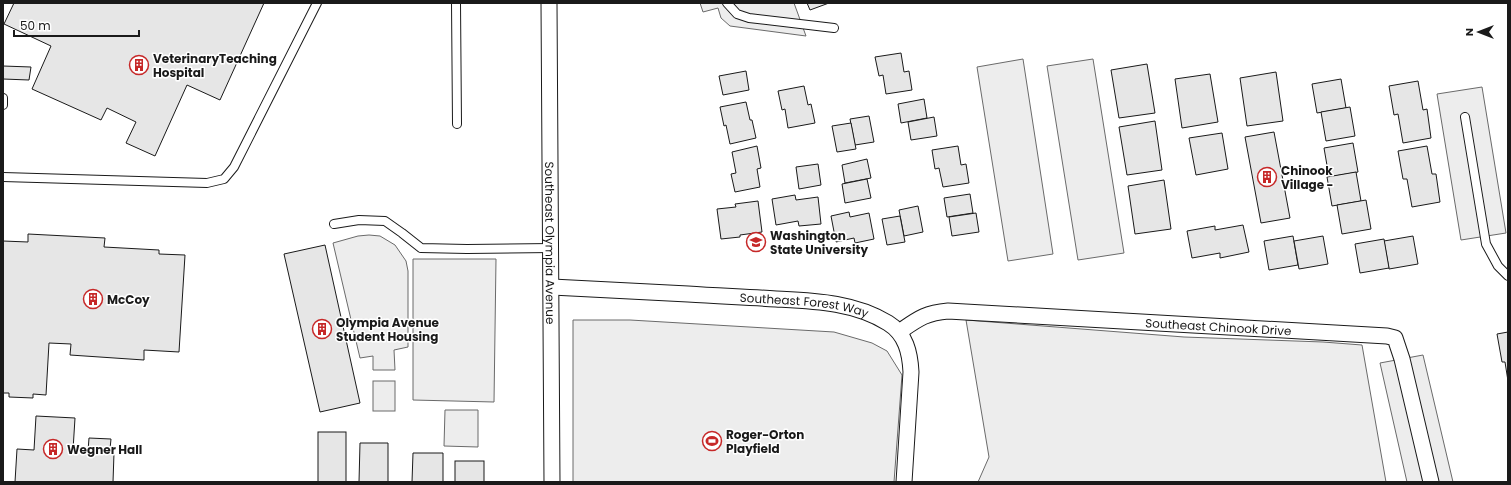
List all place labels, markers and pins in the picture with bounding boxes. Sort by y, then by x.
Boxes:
place label: VeterinaryTeaching Hospital [153,50,277,81]
building icon: VeterinaryTeaching Hospital [128,54,150,76]
place label: Chinook Village - [1281,162,1334,193]
building icon: Chinook Village - [1256,166,1278,188]
place label: Washington State University [770,227,868,258]
school or university icon: Washington State University [745,231,767,253]
building icon: McCoy [82,288,104,310]
place label: McCoy [107,291,150,308]
place label: Olympia Avenue Student Housing [336,314,440,345]
building icon: Olympia Avenue Student Housing [311,318,333,340]
place label: Roger-Orton Playfield [726,426,804,457]
sports icon: Roger-Orton Playfield [701,430,723,452]
building icon: Wegner Hall [42,438,64,460]
place label: Wegner Hall [67,441,142,458]

